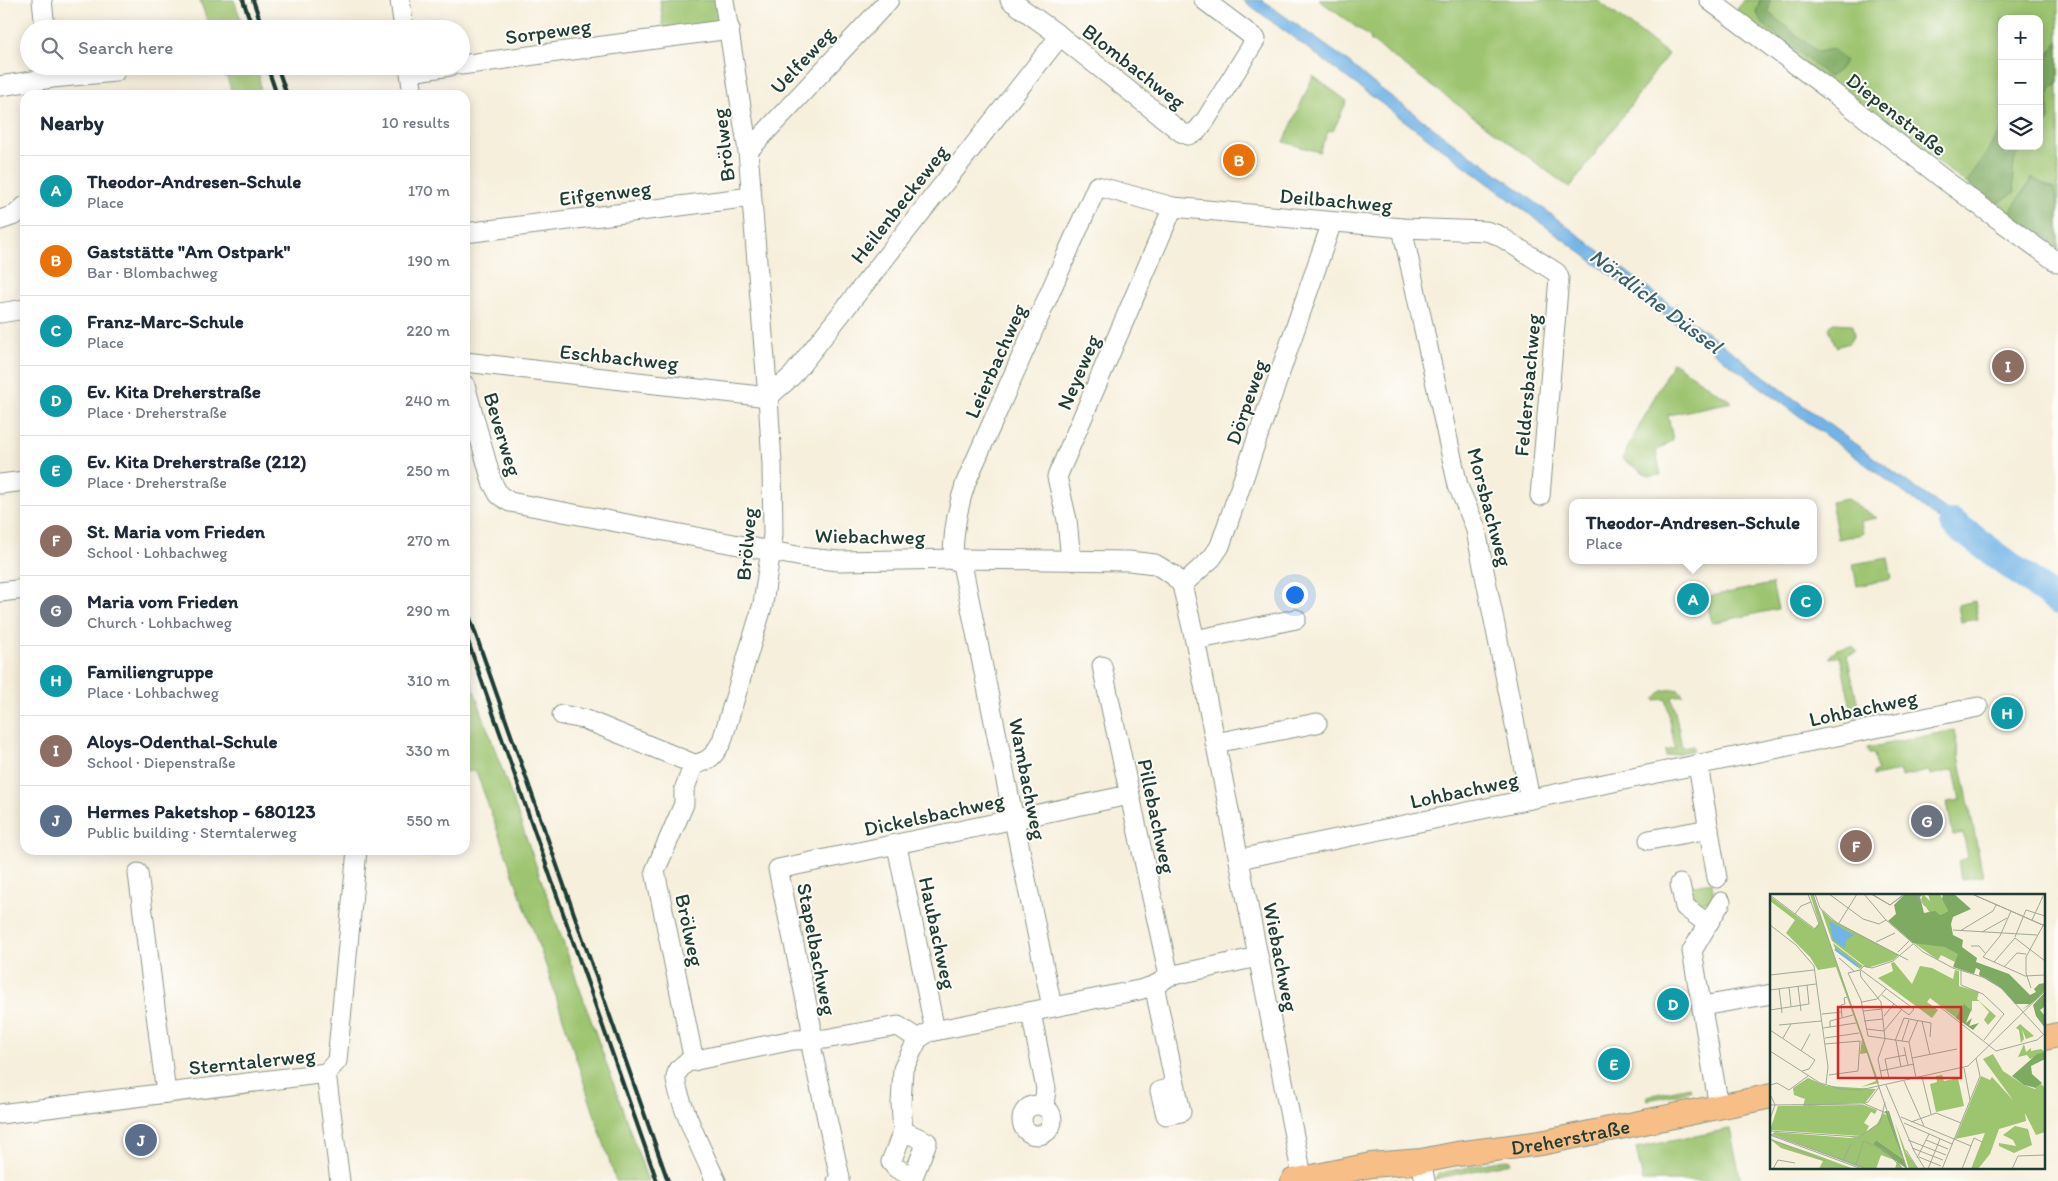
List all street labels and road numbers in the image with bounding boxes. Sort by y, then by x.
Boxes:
street label: Sorpeweg [503,13,593,49]
street label: Blombachweg [1077,18,1191,114]
street label: Uelfeweg [765,21,840,99]
street label: Diepenstraße [1842,67,1952,161]
street label: Brölweg [706,107,740,183]
street label: Heilenbeckeweg [845,139,953,268]
street label: Eifgenweg [558,175,653,211]
street label: Deilbachweg [1278,183,1394,217]
street label: Leierbachweg [959,300,1031,422]
street label: Feldersbachweg [1508,312,1546,457]
street label: Neyeweg [1051,330,1105,413]
street label: Eschbachweg [558,338,680,376]
street label: Dörpeweg [1220,356,1272,448]
street label: Beverweg [478,389,528,479]
street label: Morsbachweg [1462,445,1518,569]
street label: Brölweg [730,506,762,582]
street label: Wiebachweg [814,523,926,549]
street label: Lohbachweg [1806,684,1920,732]
street label: Wambachweg [1004,716,1052,842]
street label: Pillebachweg [1133,756,1181,876]
street label: Lohbachweg [1407,766,1521,814]
street label: Dickelsbachweg [861,787,1007,841]
street label: Haubachweg [914,874,962,992]
street label: Stapelbachweg [792,881,842,1018]
street label: Brölweg [670,891,710,969]
street label: Wiebachweg [1258,900,1304,1014]
street label: Sterntalerweg [187,1042,317,1080]
street label: Dreherstraße [1509,1113,1632,1159]

